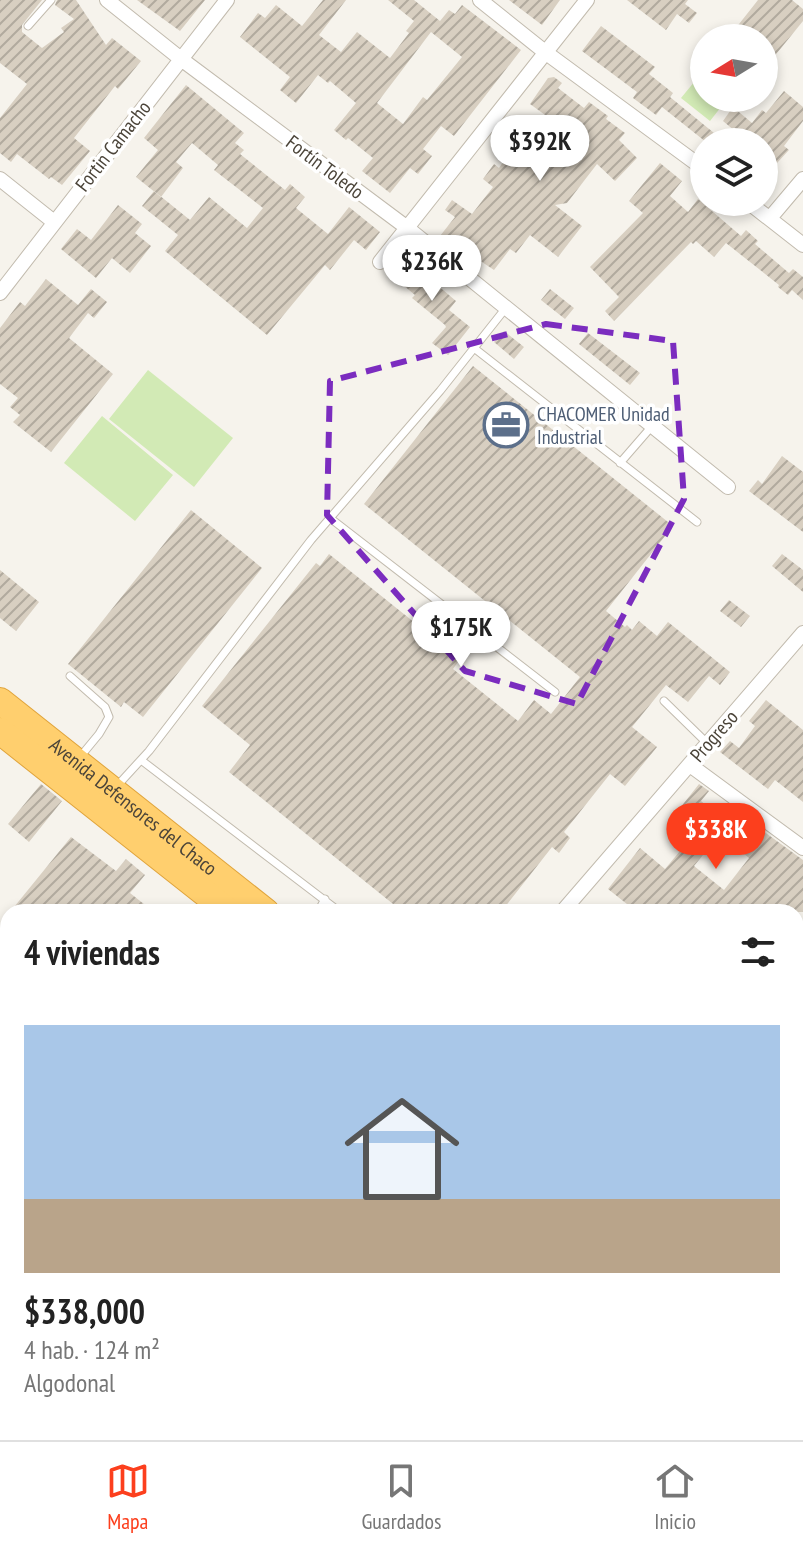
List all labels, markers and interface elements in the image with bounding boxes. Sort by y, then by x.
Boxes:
north arrow [690,24,778,112]
map controls [690,24,778,216]
street label: Fortin Camacho [69,95,157,197]
pin: $392K [484,115,596,183]
text: $392K [508,124,572,157]
button: layers [690,128,778,216]
street label: Fortín Toledo [281,129,369,205]
pin: $236K [376,235,488,303]
text: $236K [400,244,464,277]
office icon: CHACOMER Unidad Industrial [482,401,530,449]
place label: CHACOMER Unidad Industrial [537,401,670,450]
pin: $175K [405,601,517,669]
text: $175K [429,610,493,643]
street label: Progreso [684,705,744,767]
street label: Avenida Defensores del Chaco [44,732,222,881]
pin: $338K [660,803,772,871]
text: $338K [684,812,748,845]
text: 4 viviendas [24,930,160,974]
icon: filters [736,930,780,974]
icon: home [330,1077,474,1221]
text: $338,000 [24,1289,145,1333]
text: 4 hab. · 124 m² [24,1333,160,1366]
text: Algodonal [24,1366,115,1399]
tab: Mapa [106,1459,150,1535]
tab: Guardados [361,1459,441,1535]
tab: Inicio [653,1459,697,1535]

